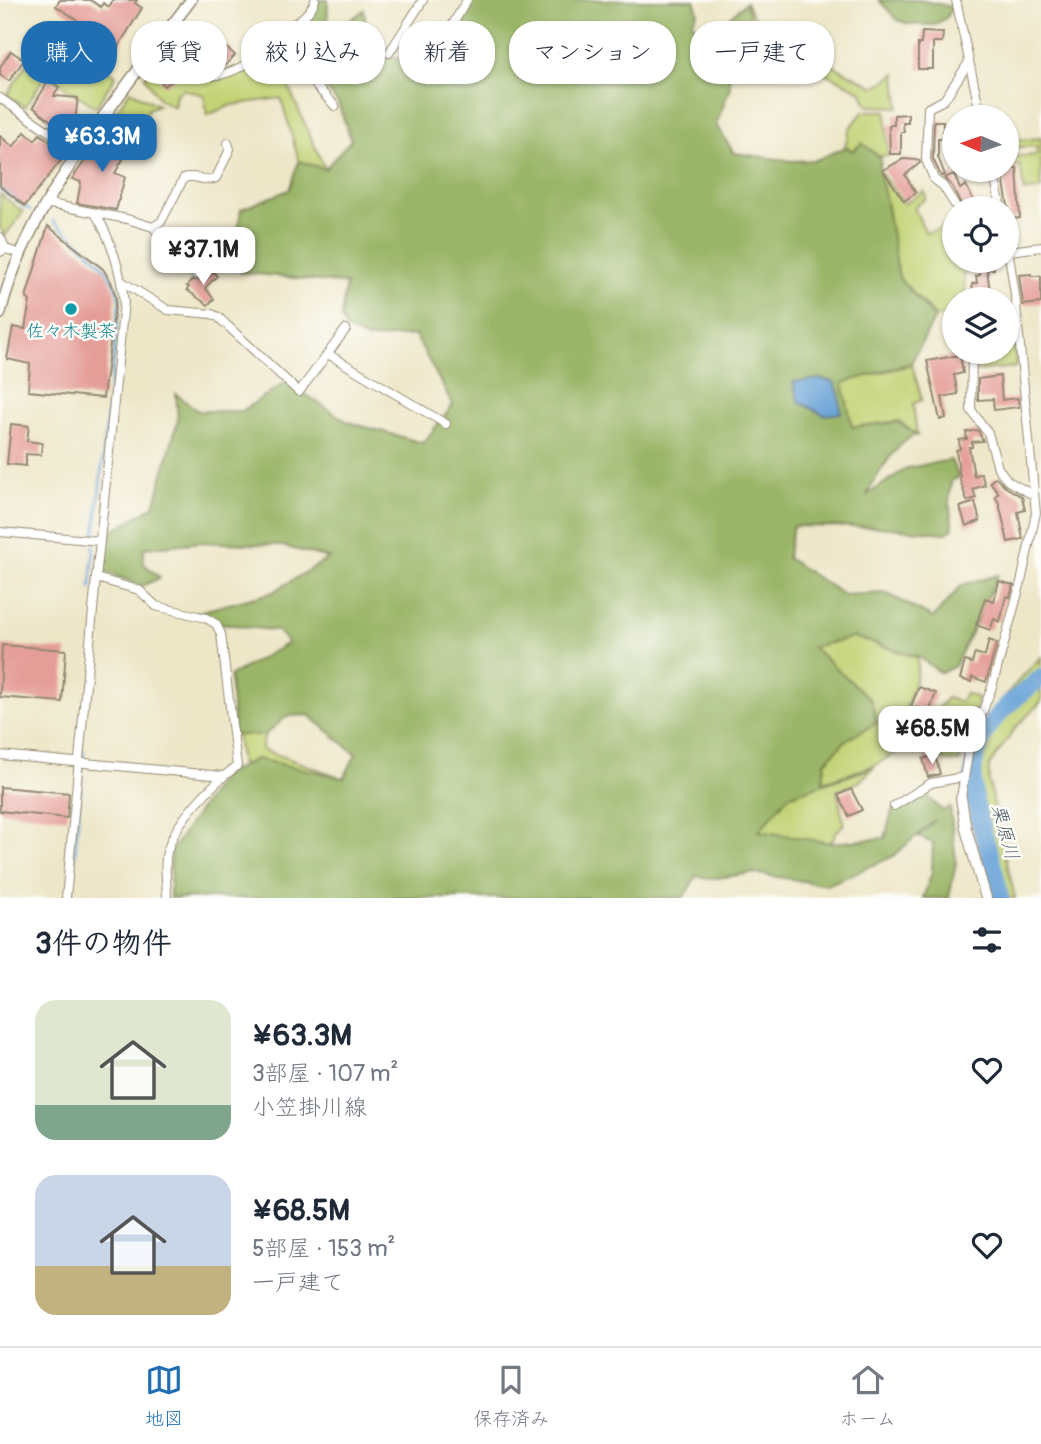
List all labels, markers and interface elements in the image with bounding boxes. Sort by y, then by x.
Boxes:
chip: 購入 [21,21,117,84]
chip: 賃貸 [131,21,227,84]
chip: 絞り込み [241,21,385,84]
chip: 新着 [399,21,495,84]
chip: マンション [509,21,676,84]
chip: 一戸建て [690,21,834,84]
north arrow [942,105,1018,182]
map controls [942,105,1019,364]
pin: ¥63.3M [45,114,159,174]
text: ¥63.3M [64,122,140,151]
button: locate [942,196,1019,273]
pin: ¥37.1M [146,228,260,287]
text: ¥37.1M [167,235,239,264]
button: layers [942,287,1019,364]
marker: 佐々木製茶 [63,301,79,317]
place label: 佐々木製茶 [26,320,116,343]
pin: ¥68.5M [875,706,989,766]
text: ¥68.5M [894,714,970,743]
water label: 栗原川 [986,801,1024,863]
icon: filters [968,921,1006,959]
text: 3件の物件 [35,925,172,962]
text: ¥63.3M [252,1017,352,1054]
icon: home [91,1028,175,1112]
icon: heart [968,1051,1006,1089]
text: 3部屋 · 107 m² [252,1059,398,1088]
text: 小笠掛川線 [252,1093,367,1122]
text: ¥68.5M [252,1192,350,1229]
icon: home [91,1203,175,1287]
icon: heart [968,1226,1006,1264]
text: 5部屋 · 153 m² [252,1234,395,1263]
text: 一戸建て [252,1268,344,1297]
tab: 地図 [145,1361,183,1431]
tab: 保存済み [473,1361,549,1431]
tab: ホーム [840,1361,896,1431]

